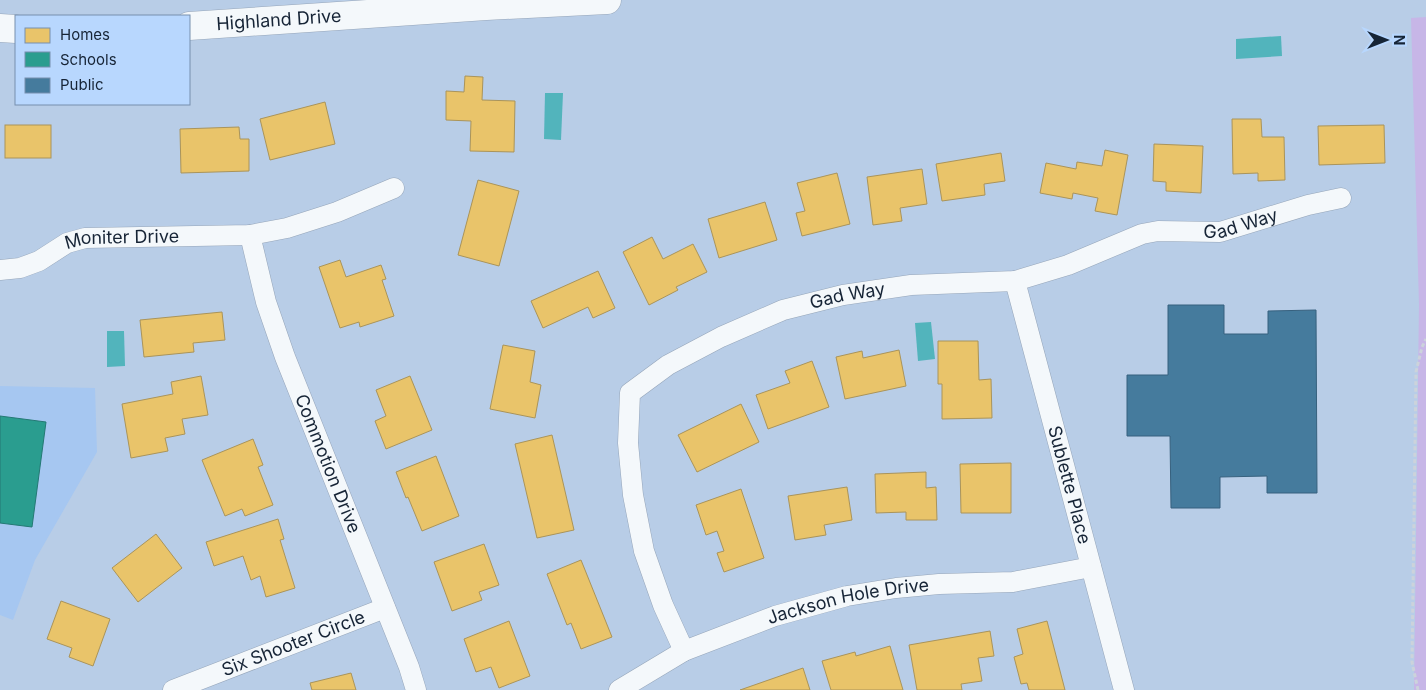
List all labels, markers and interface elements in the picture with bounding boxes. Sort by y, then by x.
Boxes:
street label: Highland Drive [216,5,342,34]
legend [15,15,190,105]
north arrow [1361,15,1411,65]
text: Homes [60,25,110,44]
text: N [1391,35,1408,45]
text: Schools [60,50,117,69]
text: Public [60,75,103,94]
street label: Gad Way [1203,204,1280,243]
street label: Moniter Drive [62,225,179,253]
street label: Gad Way [807,278,886,313]
street label: Commotion Drive [291,391,365,536]
street label: Sublette Place [1044,423,1096,546]
street label: Jackson Hole Drive [764,574,930,628]
street label: Six Shooter Circle [219,606,368,680]

